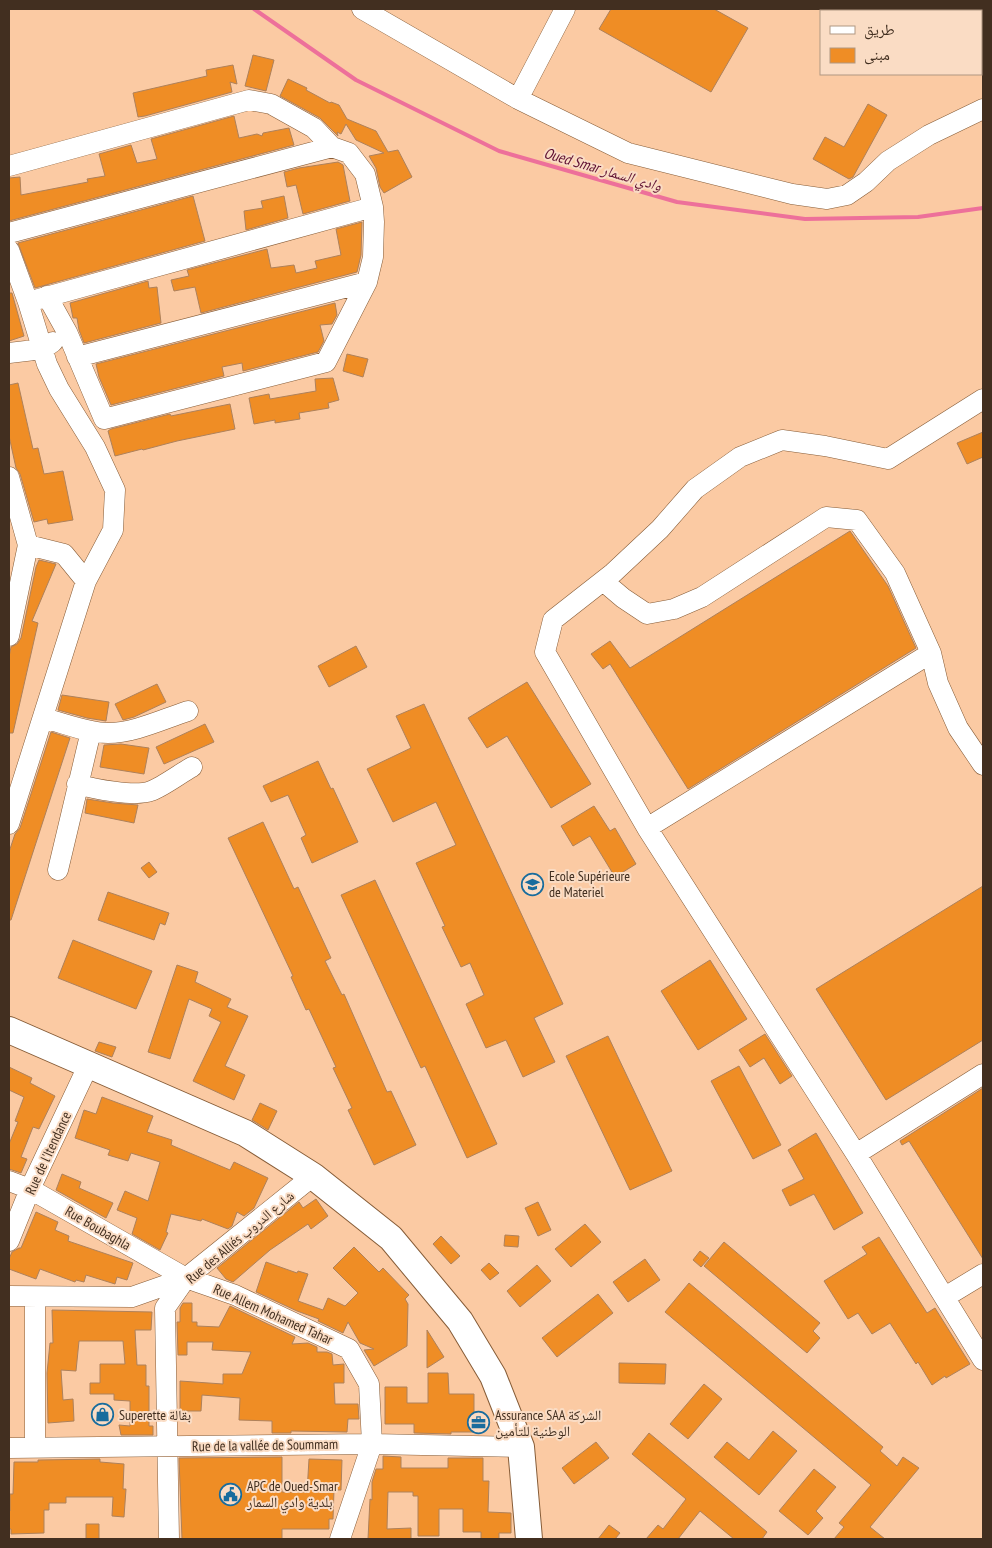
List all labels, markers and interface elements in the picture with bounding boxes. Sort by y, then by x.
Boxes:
legend [820,10,982,75]
text: طريق [864,20,895,40]
text: مبنى [864,45,890,65]
water label: Oued Smar وادي السمار [541,143,664,198]
place label: Ecole Supérieure de Materiel [549,867,630,901]
school or university icon: Ecole Supérieure de Materiel [521,872,545,896]
street label: Rue de l'Itendance [21,1108,75,1197]
street label: Rue des Alliés شارع الدروب [182,1186,298,1288]
street label: Rue Boubaghla [62,1202,134,1254]
street label: Rue Allem Mohamed Tahar [211,1280,336,1348]
shop icon: Superette بقالة [91,1403,115,1427]
place label: Superette بقالة [119,1406,191,1424]
place label: Assurance SAA الشركة الوطنية للتأمين [495,1406,601,1440]
office icon: Assurance SAA الشركة الوطنية للتأمين [467,1411,491,1435]
street label: Rue de la vallée de Soummam [192,1435,338,1455]
place label: APC de Oued-Smar بلدية وادي السمار [246,1477,338,1514]
public building icon: APC de Oued-Smar بلدية وادي السمار [219,1482,243,1506]

